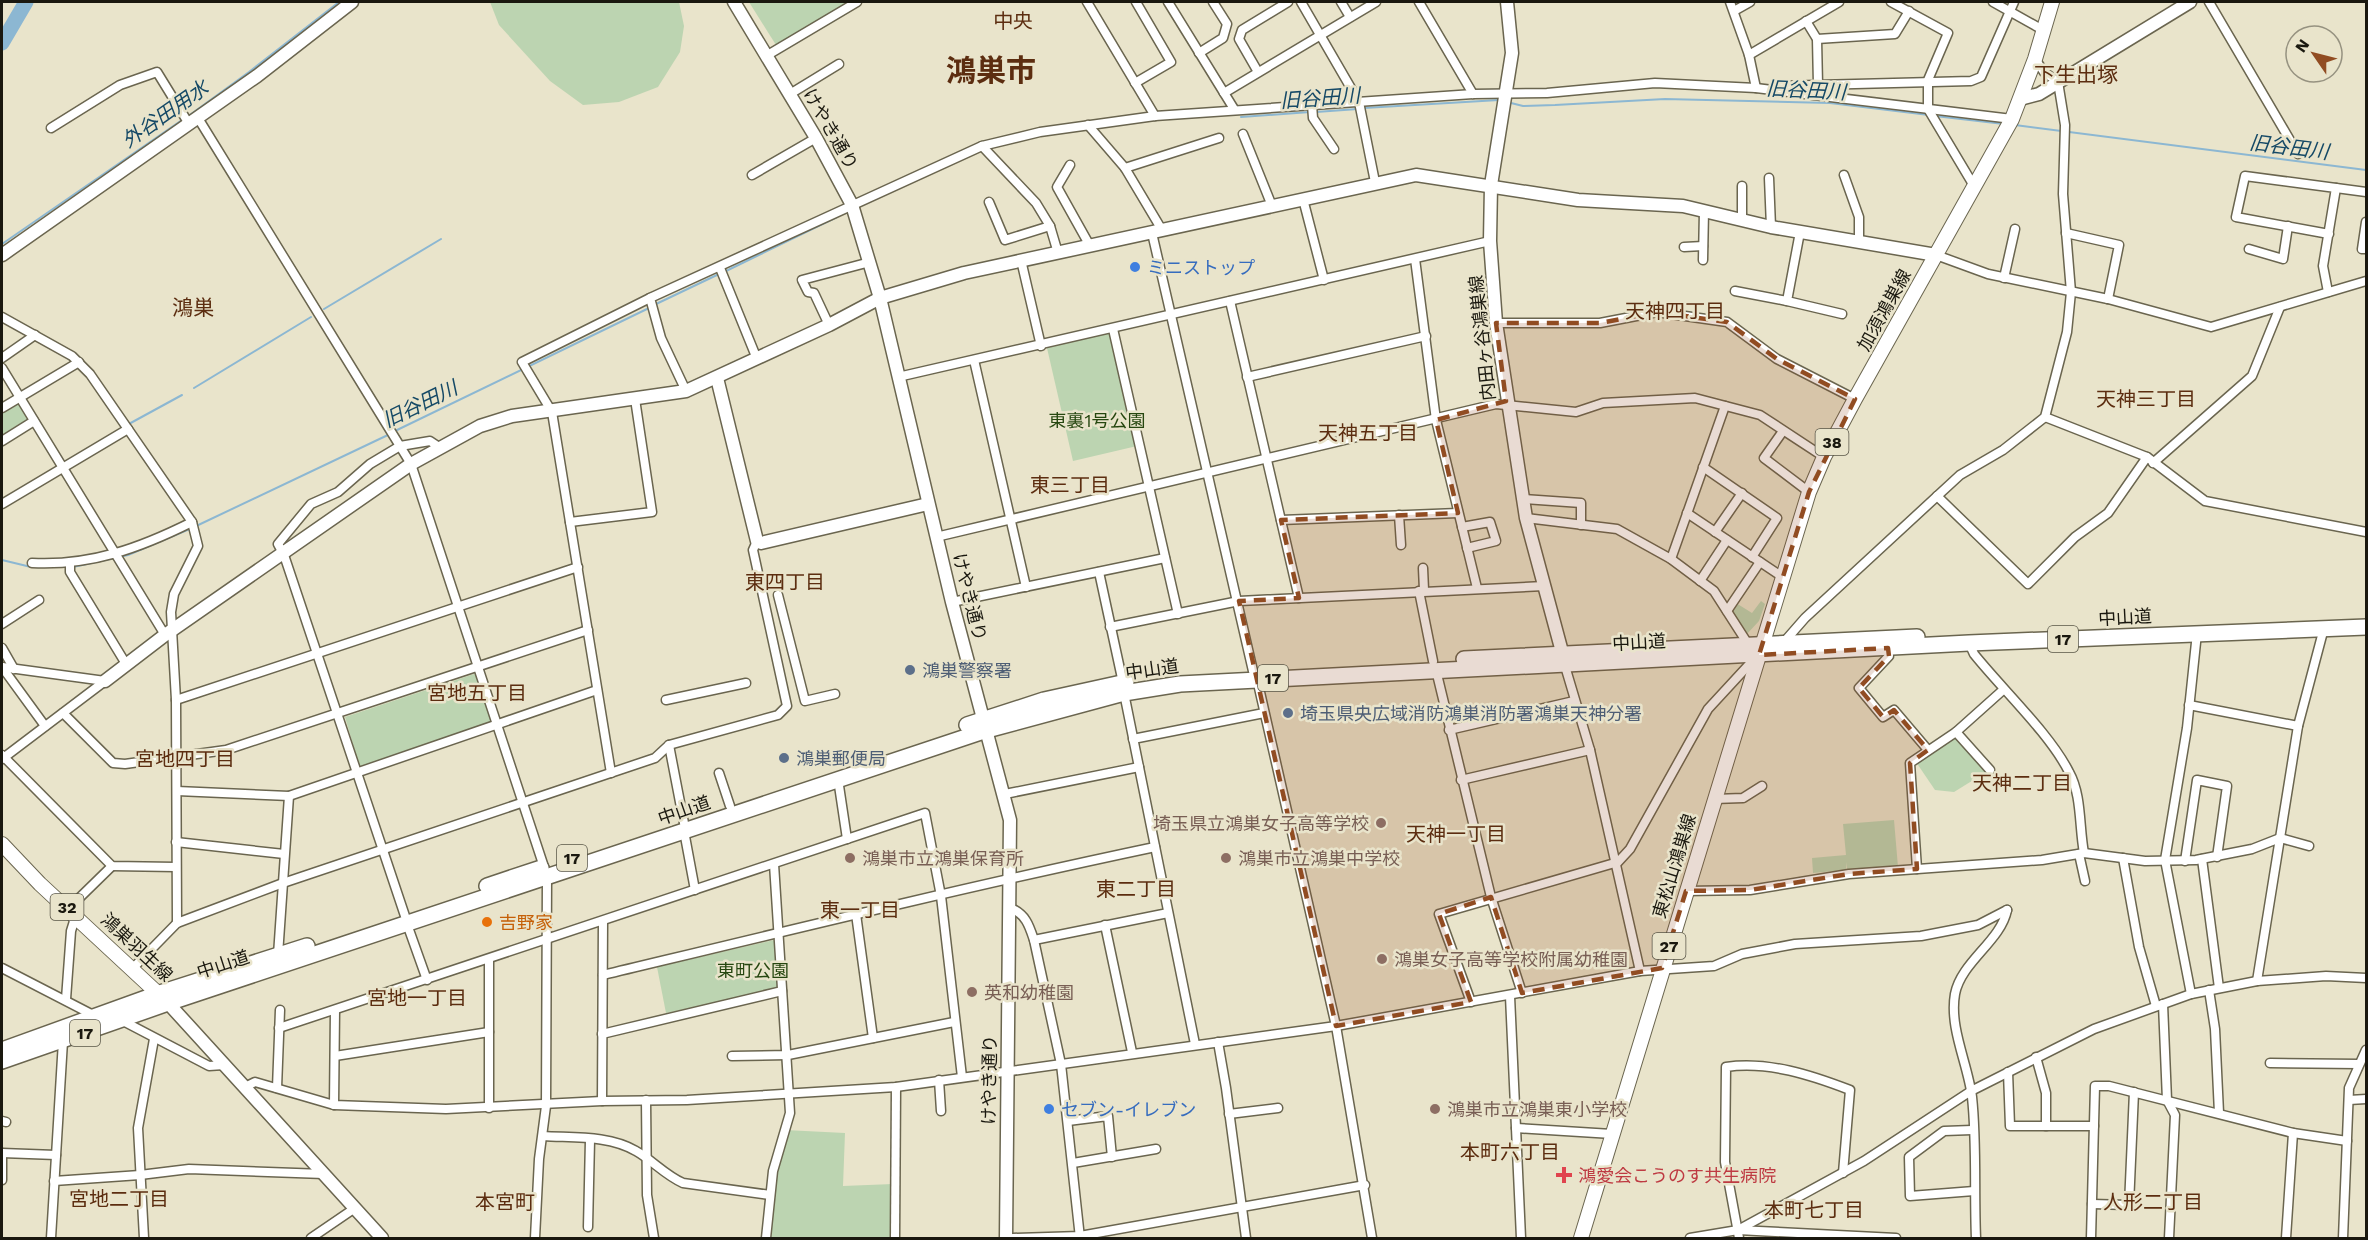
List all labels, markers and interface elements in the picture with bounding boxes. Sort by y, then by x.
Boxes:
district label: 中央 [993,9,1033,33]
north arrow [2284,24,2344,84]
text: N [2291,35,2313,56]
district label: 鴻巣市 [946,53,1036,88]
district label: 下生出塚 [2034,62,2118,87]
water label: 外谷田用水 [117,74,214,153]
water label: 旧谷田川 [1765,76,1849,104]
water label: 旧谷田川 [1279,83,1363,113]
street label: けやき通り [799,85,863,173]
water label: 旧谷田川 [2248,130,2332,164]
place label: ミニストップ [1147,257,1255,278]
marker: ミニストップ [1128,260,1142,274]
street label: 加須鴻巣線 [1853,266,1915,354]
street label: 内田ヶ谷鴻巣線 [1465,274,1499,402]
district label: 鴻巣 [172,295,214,320]
district label: 天神四丁目 [1625,299,1725,323]
water label: 旧谷田川 [379,375,463,432]
district label: 天神三丁目 [2096,387,2196,411]
park label: 東裏1号公園 [1048,410,1146,431]
district label: 天神五丁目 [1318,421,1418,445]
road number: 38 [1816,429,1848,455]
district label: 東三丁目 [1030,473,1110,497]
street label: けやき通り [949,551,991,643]
district label: 東四丁目 [745,570,825,594]
street label: 中山道 [2097,605,2153,629]
road number: 17 [2048,626,2078,652]
street label: 中山道 [1611,630,1667,654]
street label: 中山道 [1124,655,1180,683]
place label: 鴻巣警察署 [922,660,1012,681]
marker: 鴻巣警察署 [903,663,917,677]
road number: 17 [1258,665,1288,691]
district label: 宮地五丁目 [427,681,527,705]
place label: 埼玉県央広域消防鴻巣消防署鴻巣天神分署 [1300,703,1642,724]
marker: 埼玉県央広域消防鴻巣消防署鴻巣天神分署 [1281,706,1295,720]
district label: 宮地四丁目 [135,747,235,771]
place label: 鴻巣郵便局 [796,748,886,769]
marker: 鴻巣郵便局 [777,751,791,765]
district label: 天神二丁目 [1972,771,2072,795]
street label: 中山道 [655,791,713,829]
street label: 東松山鴻巣線 [1648,811,1700,921]
place label: 埼玉県立鴻巣女子高等学校 [1153,813,1369,834]
marker: 埼玉県立鴻巣女子高等学校 [1374,816,1388,830]
district label: 天神一丁目 [1406,822,1506,846]
road number: 17 [557,845,587,871]
place label: 鴻巣市立鴻巣保育所 [862,848,1024,869]
place label: 鴻巣市立鴻巣中学校 [1238,848,1400,869]
marker: 鴻巣市立鴻巣保育所 [843,851,857,865]
marker: 鴻巣市立鴻巣中学校 [1219,851,1233,865]
district label: 東二丁目 [1096,877,1176,901]
road number: 32 [50,894,84,920]
district label: 東一丁目 [820,898,900,922]
street label: 鴻巣羽生線 [97,909,177,985]
place label: 吉野家 [499,912,553,933]
marker: 吉野家 [480,915,494,929]
road number: 27 [1652,933,1686,959]
street label: 中山道 [194,946,252,982]
place label: 鴻巣女子高等学校附属幼稚園 [1394,949,1628,970]
marker: 鴻巣女子高等学校附属幼稚園 [1375,952,1389,966]
park label: 東町公園 [717,960,789,981]
place label: 英和幼稚園 [984,982,1074,1003]
marker: 英和幼稚園 [965,985,979,999]
district label: 宮地一丁目 [367,986,467,1010]
road number: 17 [70,1020,100,1046]
street label: けやき通り [978,1035,1000,1125]
place label: セブン-イレブン [1061,1099,1196,1120]
place label: 鴻巣市立鴻巣東小学校 [1447,1099,1627,1120]
marker: セブン-イレブン [1042,1102,1056,1116]
marker: 鴻巣市立鴻巣東小学校 [1428,1102,1442,1116]
district label: 本町六丁目 [1460,1140,1560,1164]
place label: 鴻愛会こうのす共生病院 [1578,1165,1776,1186]
marker: 鴻愛会こうのす共生病院 [1555,1166,1573,1184]
district label: 宮地二丁目 [69,1187,169,1211]
district label: 本宮町 [475,1190,535,1214]
district label: 人形二丁目 [2103,1190,2203,1214]
district label: 本町七丁目 [1764,1198,1864,1222]

